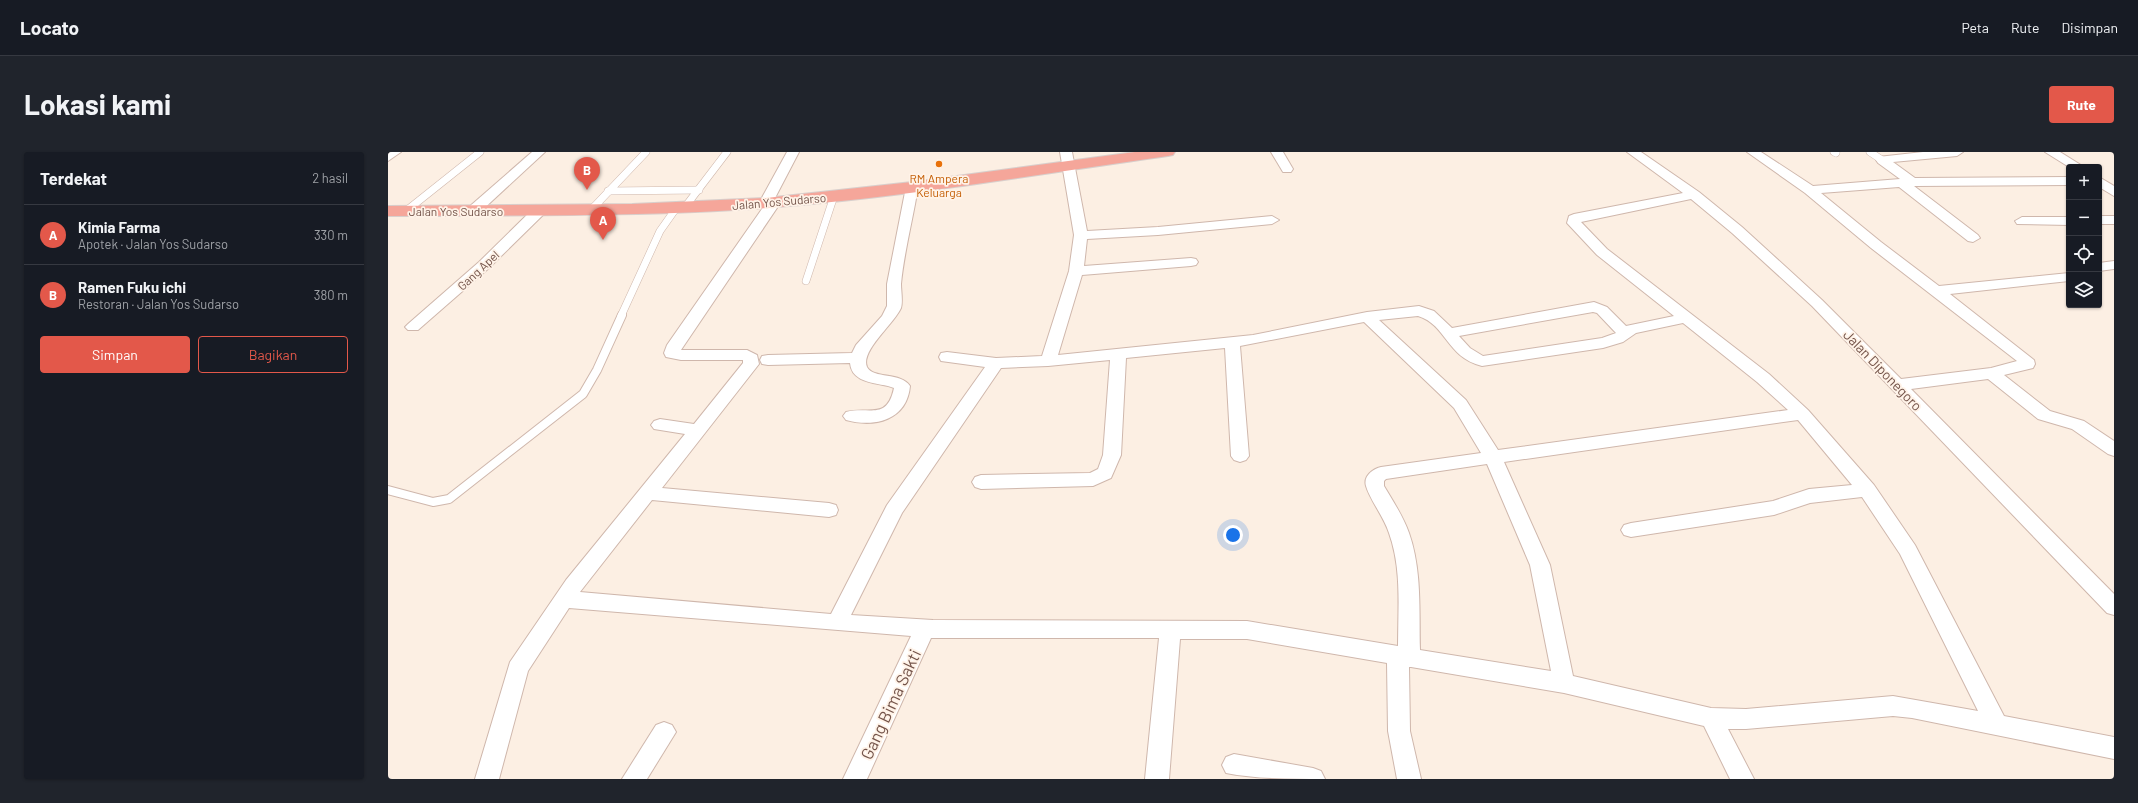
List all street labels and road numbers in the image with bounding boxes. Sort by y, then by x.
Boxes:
street label: Jalan Yos Sudarso [731,190,827,212]
street label: Jalan Yos Sudarso [409,204,503,218]
street label: Gang Apel [454,247,502,293]
street label: Jalan Diponegoro [1840,326,1926,414]
street label: Gang Bima Sakti [856,646,924,762]

